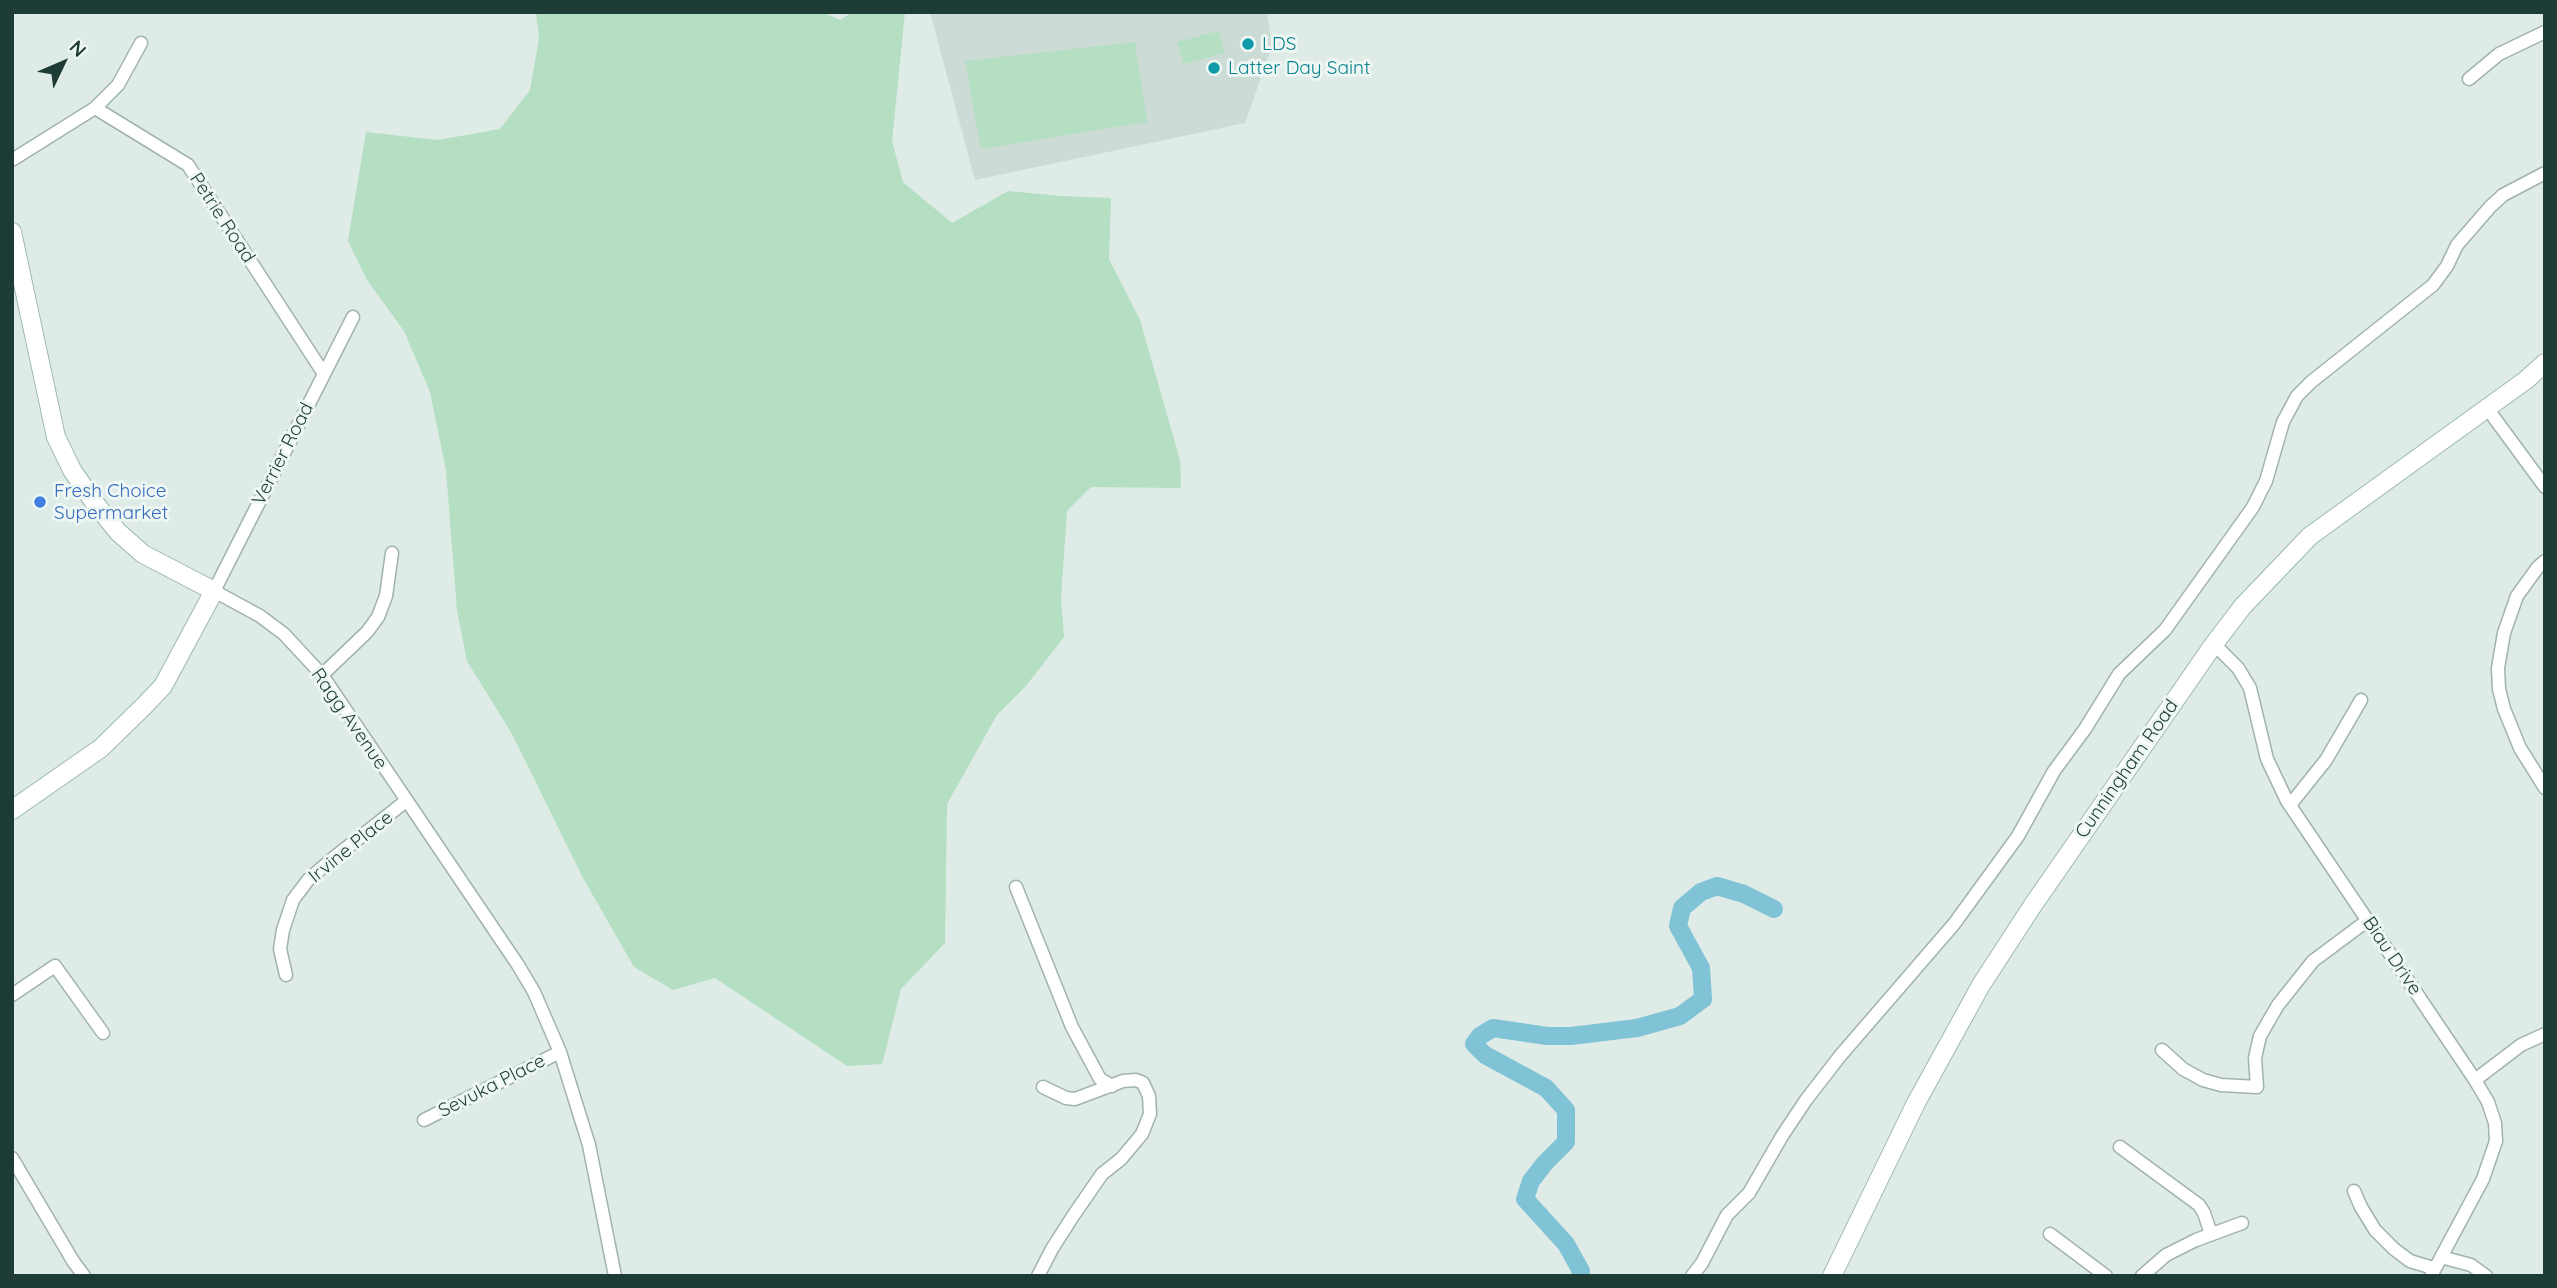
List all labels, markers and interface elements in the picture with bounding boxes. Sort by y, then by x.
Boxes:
north arrow [28,28,98,98]
place label: LDS [1262,33,1296,55]
text: N [65,35,92,62]
marker: LDS [1240,36,1256,52]
place label: Latter Day Saint [1228,57,1370,79]
marker: Latter Day Saint [1206,60,1222,76]
street label: Petrie Road [184,169,260,267]
street label: Verrier Road [247,399,319,509]
place label: Fresh Choice Supermarket [54,480,168,524]
marker: Fresh Choice Supermarket [32,494,48,510]
street label: Ragg Avenue [306,664,392,774]
street label: Cunningham Road [2071,695,2183,843]
street label: Irvine Place [304,806,398,888]
street label: Biau Drive [2358,913,2426,999]
street label: Sevuka Place [435,1049,549,1123]

